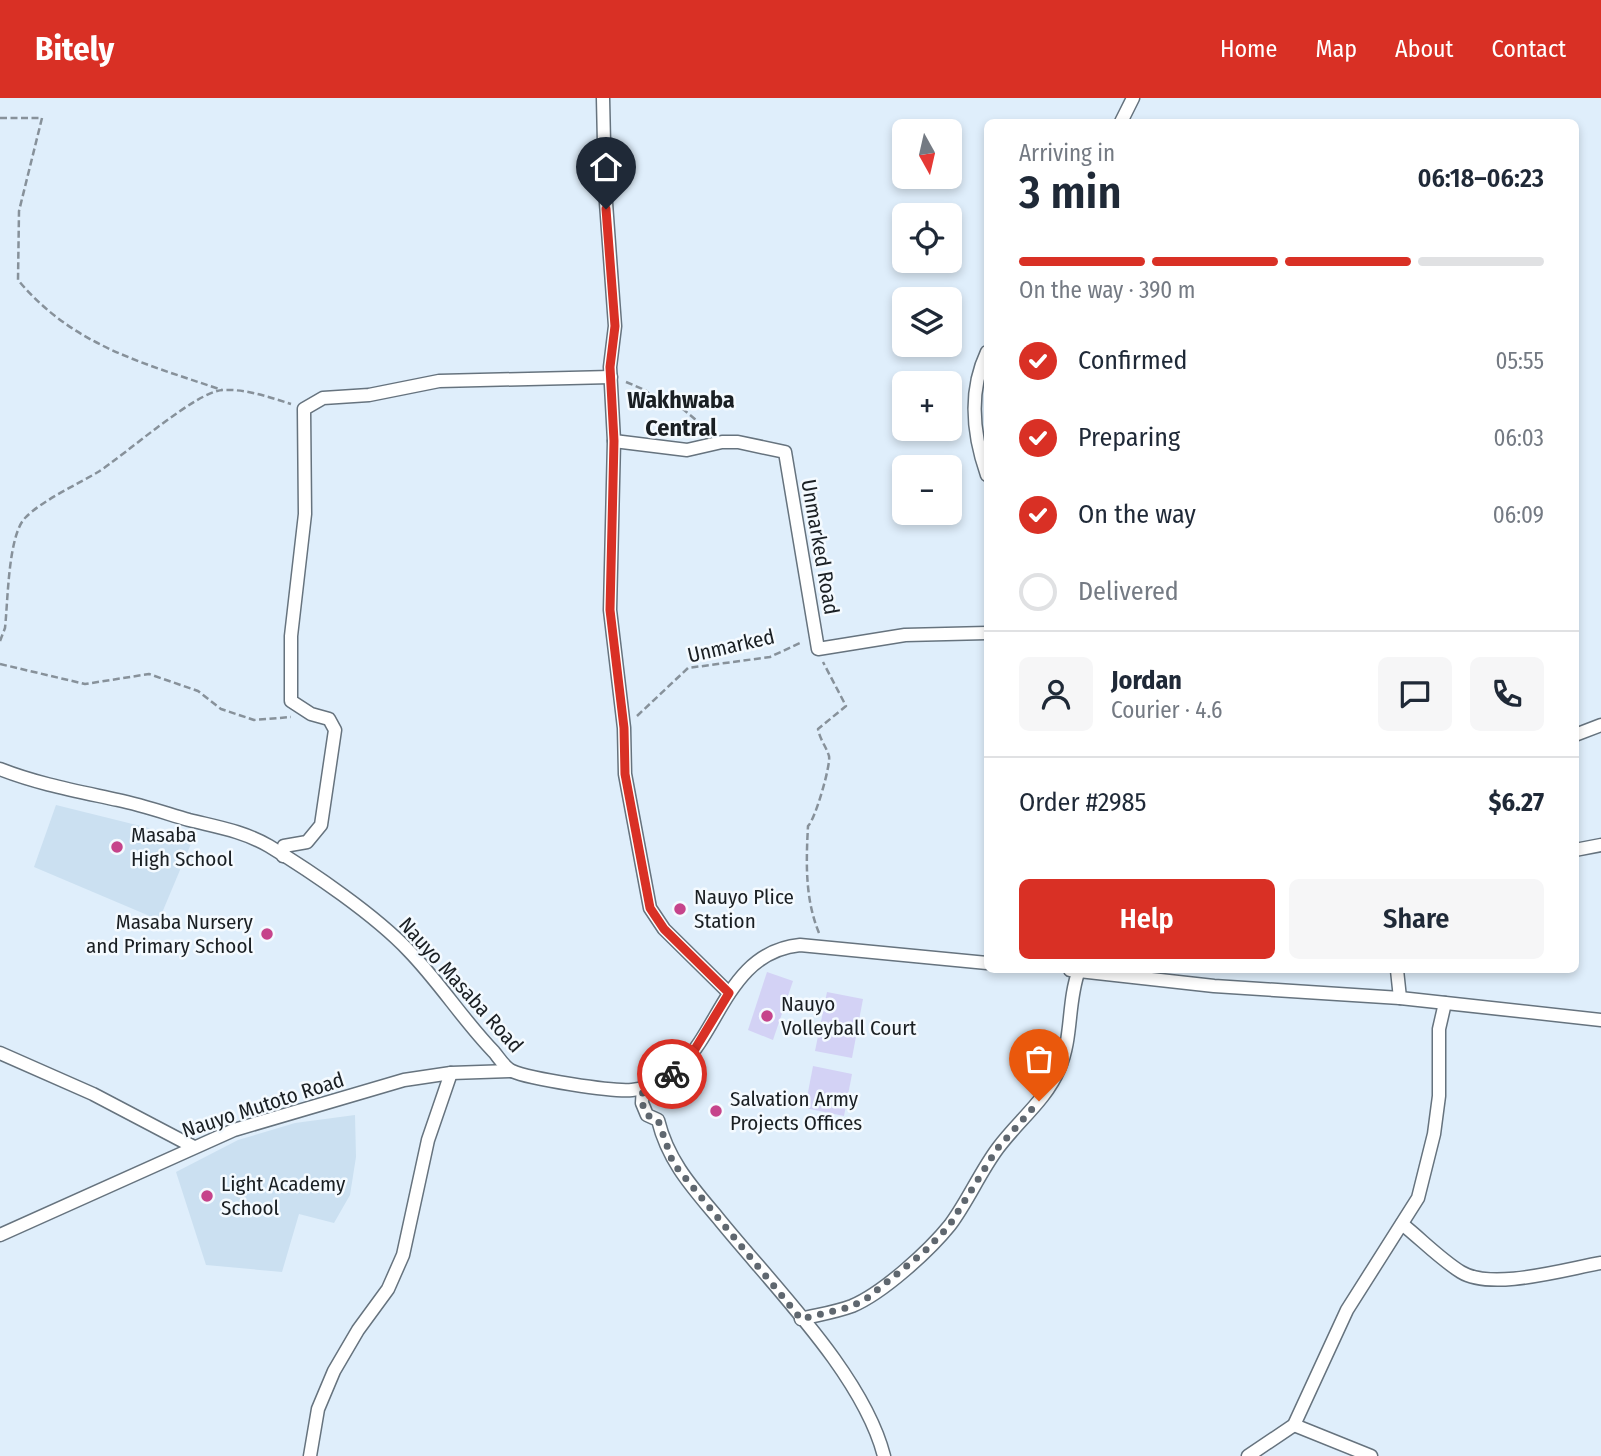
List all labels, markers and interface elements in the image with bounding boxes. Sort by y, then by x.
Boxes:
text: Bitely [35,29,114,69]
text: Home [1220,35,1277,63]
text: Map [1315,35,1357,63]
text: About [1395,35,1453,63]
text: Contact [1491,35,1566,63]
north arrow [892,119,962,189]
map controls [892,119,962,525]
pin [576,137,636,209]
text: Arriving in [1019,139,1115,167]
icon: home [587,148,625,186]
text: 06:18–06:23 [1417,163,1544,194]
text: 3 min [1019,165,1122,220]
button: locate [892,203,962,273]
text: On the way · 390 m [1019,276,1195,304]
button: layers [892,287,962,357]
icon: check [1019,342,1057,380]
text: Confirmed [1078,345,1188,376]
text: 05:55 [1495,347,1544,375]
button: + [892,371,962,441]
district label: Wakhwaba Central [627,386,735,442]
icon: check [1019,419,1057,457]
text: Preparing [1078,422,1180,453]
text: 06:03 [1494,424,1544,452]
button: − [892,455,962,525]
street label: Unmarked Road [795,477,845,617]
icon: check [1019,496,1057,534]
text: On the way [1078,499,1196,530]
text: 06:09 [1493,501,1544,529]
text: Delivered [1078,576,1179,607]
street label: Unmarked [685,623,777,669]
button: person [1019,657,1093,731]
button: chat [1378,657,1452,731]
button: phone [1470,657,1544,731]
text: Jordan [1111,665,1182,696]
text: Courier · 4.6 [1111,696,1222,724]
text: Order #2985 [1019,787,1147,818]
text: $6.27 [1489,787,1544,818]
place label: Masaba High School [131,822,233,872]
marker: Masaba High School [109,839,125,855]
button: Help [1019,879,1275,959]
button: Share [1289,879,1544,959]
place label: Nauyo Plice Station [694,884,794,934]
marker: Nauyo Plice Station [672,901,688,917]
place label: Masaba Nursery and Primary School [86,909,254,959]
street label: Nauyo Masaba Road [393,912,529,1058]
marker: Masaba Nursery and Primary School [259,926,275,942]
place label: Nauyo Volleyball Court [781,991,917,1041]
marker: Nauyo Volleyball Court [759,1008,775,1024]
pin [1009,1029,1069,1101]
courier [637,1039,707,1109]
icon: bag [1020,1040,1058,1078]
icon: bike [653,1055,691,1093]
street label: Nauyo Mutoto Road [179,1067,347,1143]
place label: Salvation Army Projects Offices [730,1086,862,1136]
marker: Salvation Army Projects Offices [708,1103,724,1119]
place label: Light Academy School [221,1171,346,1221]
marker: Light Academy School [199,1188,215,1204]

